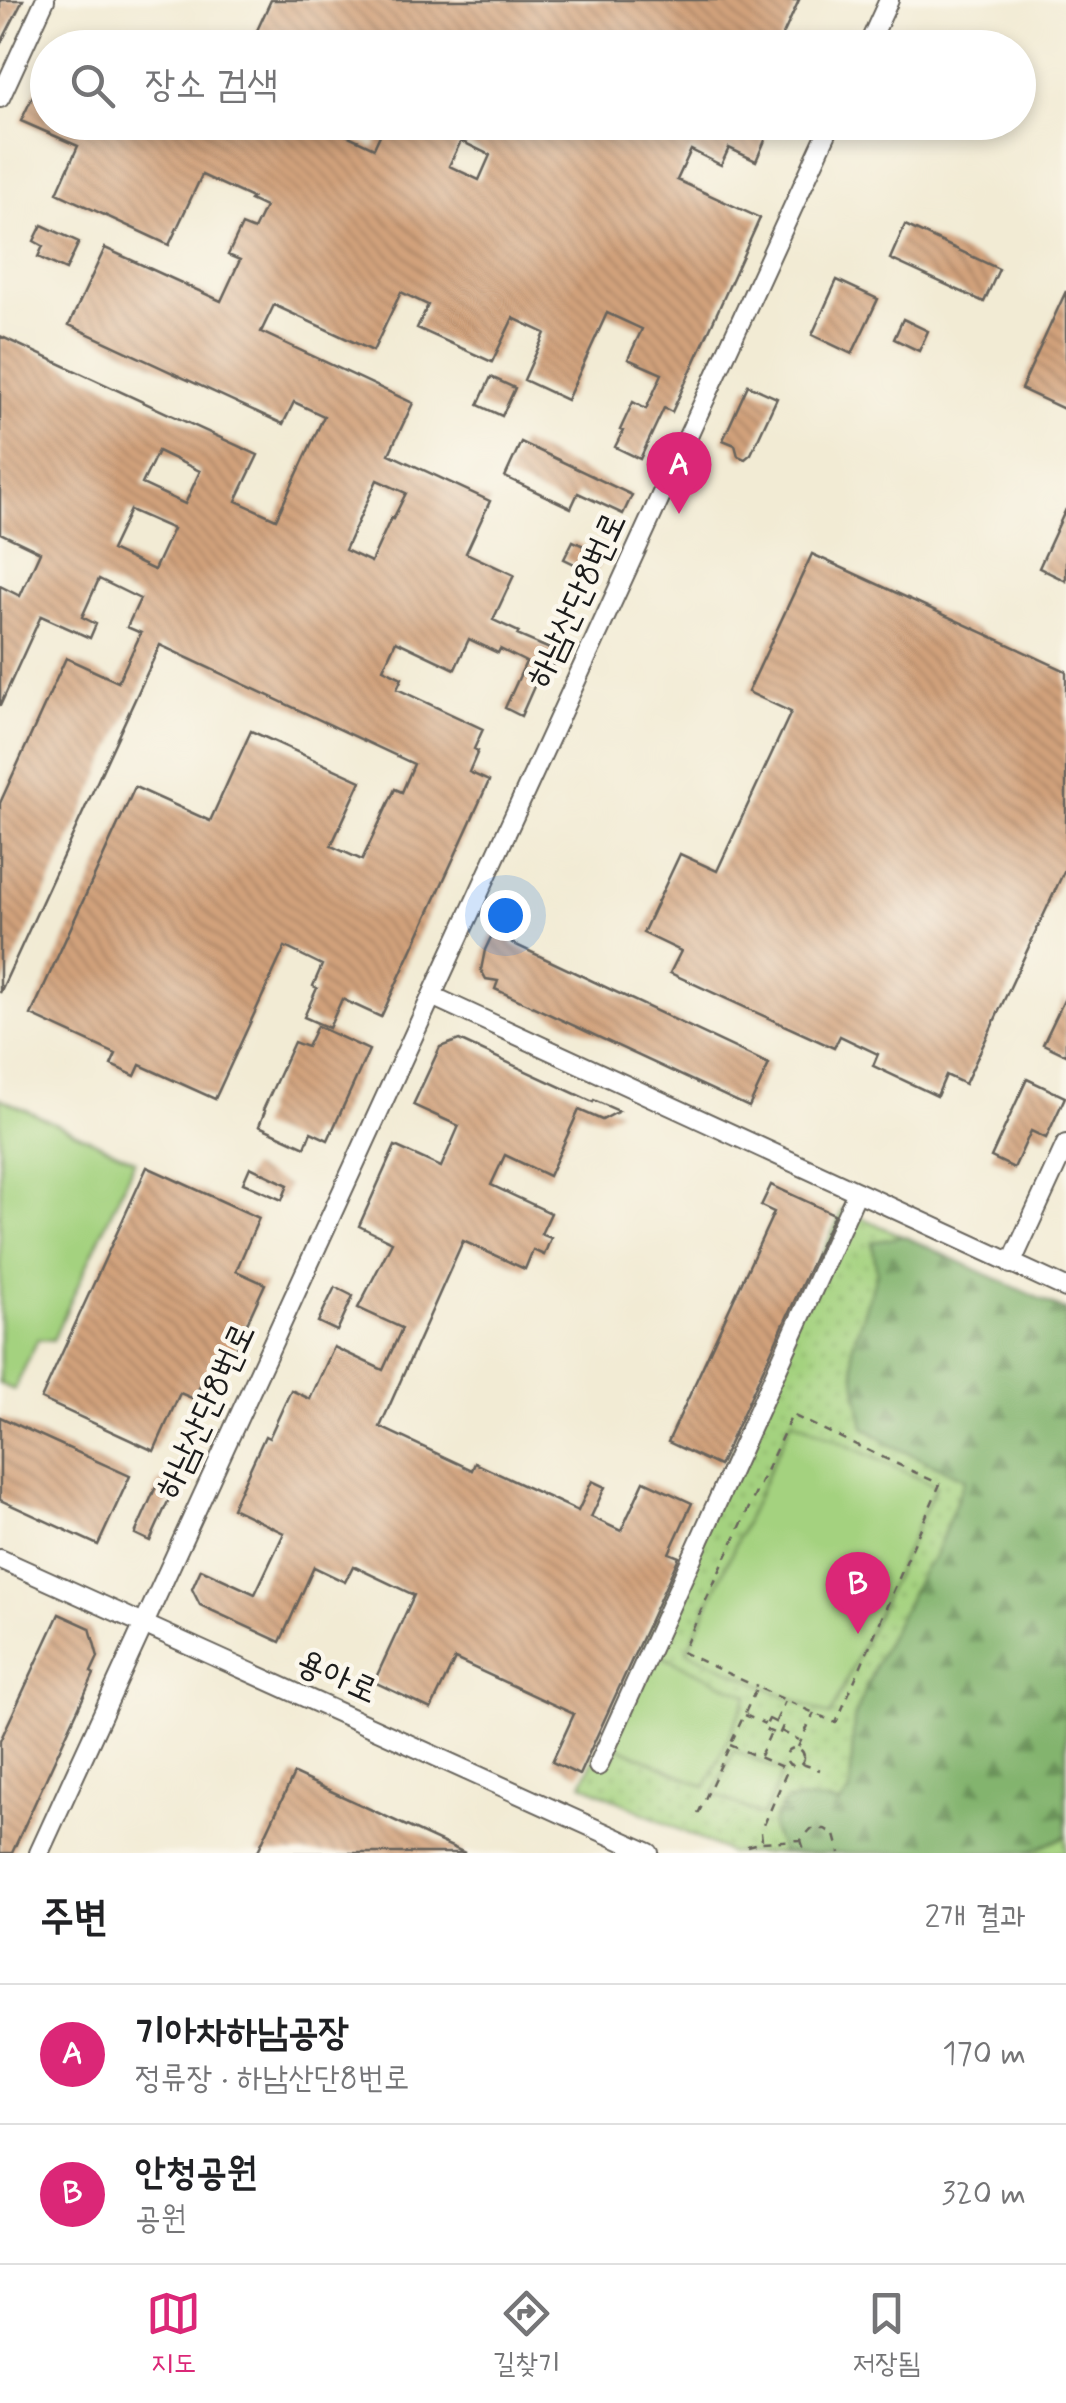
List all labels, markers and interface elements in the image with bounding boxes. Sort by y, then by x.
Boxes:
search box [30,30,1036,140]
icon: search [65,58,120,113]
text: 장소 검색 [145,61,278,110]
pin: A [646,432,712,514]
street label: 하남산단8번로 [516,505,638,695]
your location [480,890,531,941]
street label: 하남산단8번로 [145,1316,267,1506]
pin: B [826,1552,890,1634]
street label: 용아로 [289,1639,385,1715]
text: 주변 [40,1891,108,1946]
text: 2개 결과 [924,1897,1026,1939]
text: 기아차하남공장 [135,2009,349,2058]
text: A [62,2033,83,2075]
text: 170 m [942,2033,1026,2075]
text: 정류장 · 하남산단8번로 [135,2058,409,2100]
text: 안청공원 [135,2149,257,2198]
text: B [62,2173,83,2215]
text: 320 m [941,2173,1026,2215]
text: 공원 [135,2198,187,2240]
tab: 지도 [146,2286,201,2383]
tab: 길찾기 [493,2286,561,2383]
tab: 저장됨 [852,2286,920,2383]

